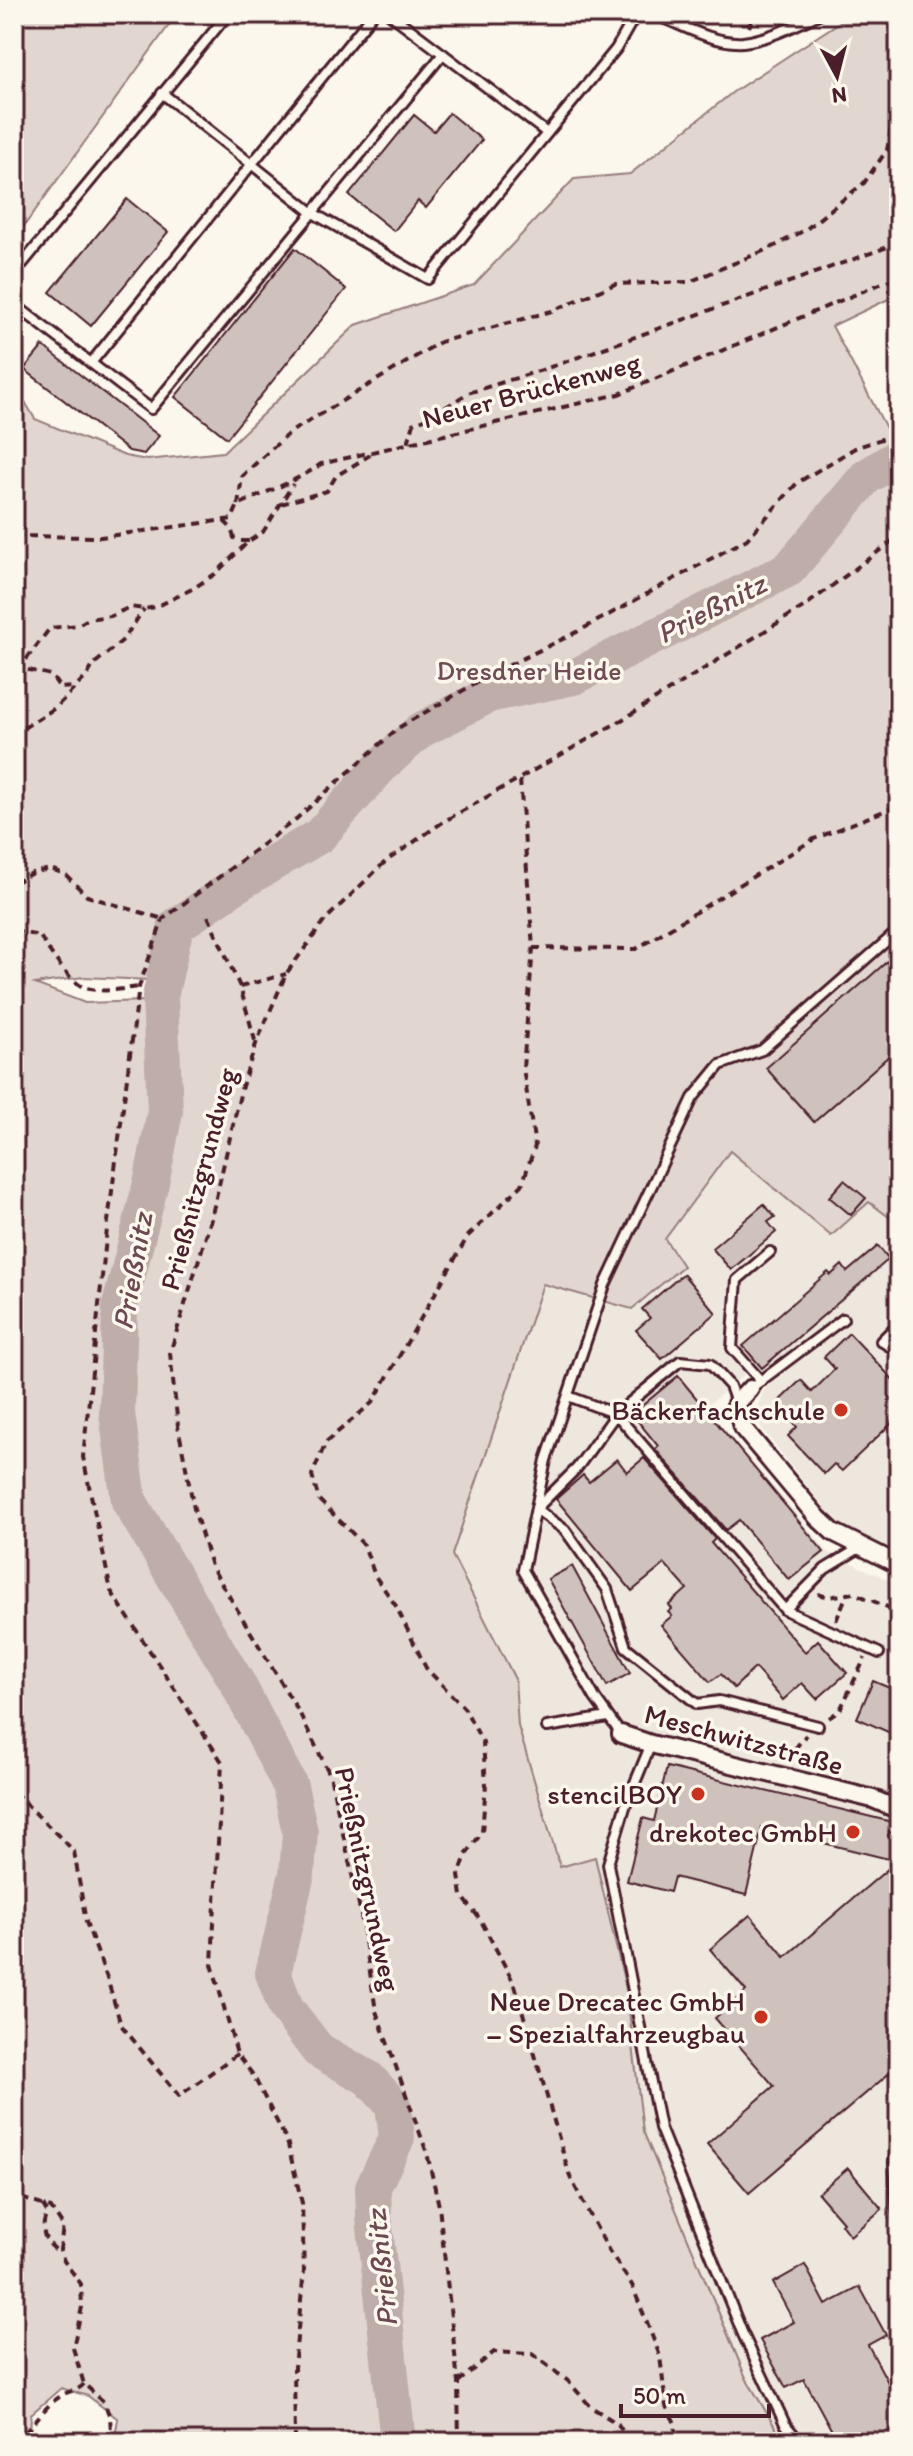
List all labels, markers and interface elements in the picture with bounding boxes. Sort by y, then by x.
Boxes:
north arrow [797,36,877,116]
text: N [830,81,848,110]
street label: Neuer Brückenweg [418,344,644,435]
water label: Prießnitz [650,564,774,651]
park label: Dresdner Heide [436,653,622,687]
street label: Prießnitzgrundweg [152,1064,244,1294]
water label: Prießnitz [104,1208,161,1332]
place label: Bäckerfachschule [611,1393,825,1427]
marker: Bäckerfachschule [832,1401,850,1419]
street label: Meschwitzstraße [641,1696,847,1782]
street label: Prießnitzgrundweg [328,1764,409,1995]
place label: stencilBOY [547,1777,682,1811]
marker: stencilBOY [689,1785,707,1803]
place label: drekotec GmbH [649,1815,837,1849]
marker: drekotec GmbH [844,1823,862,1841]
place label: Neue Drecatec GmbH – Spezialfahrzeugbau [486,1984,745,2050]
marker: Neue Drecatec GmbH – Spezialfahrzeugbau [752,2008,770,2026]
water label: Prießnitz [356,2205,406,2329]
scale bar [621,2368,769,2418]
text: 50 m [633,2381,686,2410]

